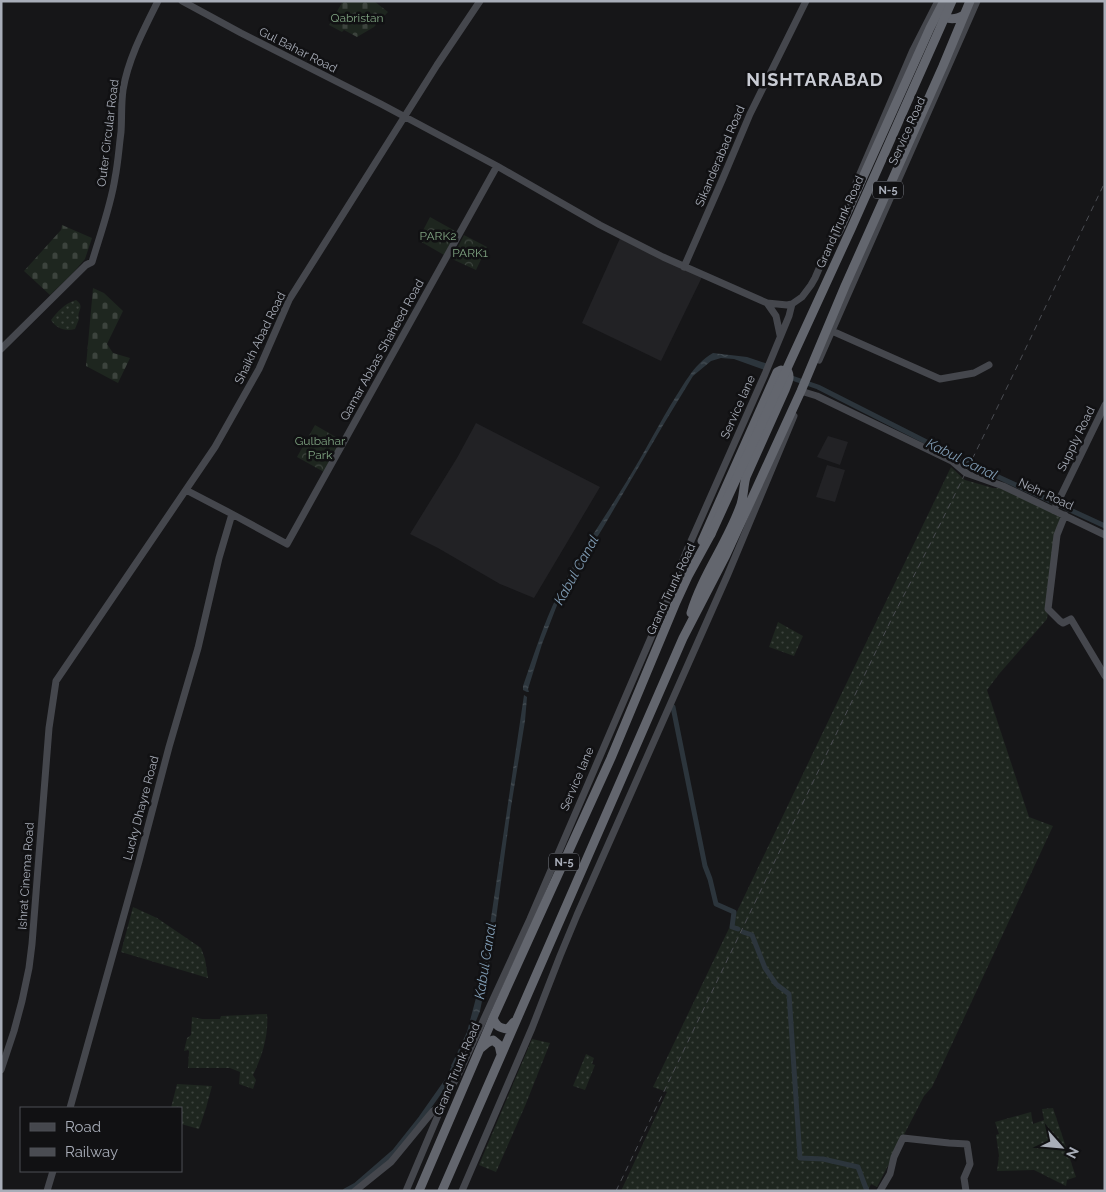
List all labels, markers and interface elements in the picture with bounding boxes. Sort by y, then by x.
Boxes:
park label: Qabristan [330,11,384,25]
street label: Gul Bahar Road [257,24,339,76]
district label: NISHTARABAD [746,69,884,90]
street label: Outer Circular Road [94,78,122,188]
street label: Service Road [886,95,928,167]
street label: Sikanderabad Road [692,103,748,209]
street label: Grand Trunk Road [813,174,867,270]
road number: N-5 [873,182,903,198]
park label: PARK2 [420,229,456,243]
park label: PARK1 [452,246,488,260]
street label: Qamar Abbas Shaheed Road [337,277,427,423]
street label: Shaikh Abad Road [232,290,288,386]
street label: Service lane [718,373,758,441]
street label: Supply Road [1054,404,1098,474]
park label: Gulbahar Park [295,434,346,462]
water label: Kabul Canal [924,435,1000,483]
street label: Nehr Road [1016,475,1076,513]
water label: Kabul Canal [550,532,602,608]
street label: Grand Trunk Road [644,541,698,637]
street label: Service lane [557,745,597,813]
street label: Lucky Dhayre Road [120,754,162,862]
street label: Ishrat Cinema Road [15,822,37,930]
road number: N-5 [549,854,579,870]
water label: Kabul Canal [471,921,499,1000]
street label: Grand Trunk Road [431,1021,483,1117]
legend [20,1107,182,1172]
text: Road [65,1118,101,1136]
north arrow [1036,1122,1086,1172]
text: Railway [65,1143,118,1161]
text: N [1063,1145,1082,1161]

